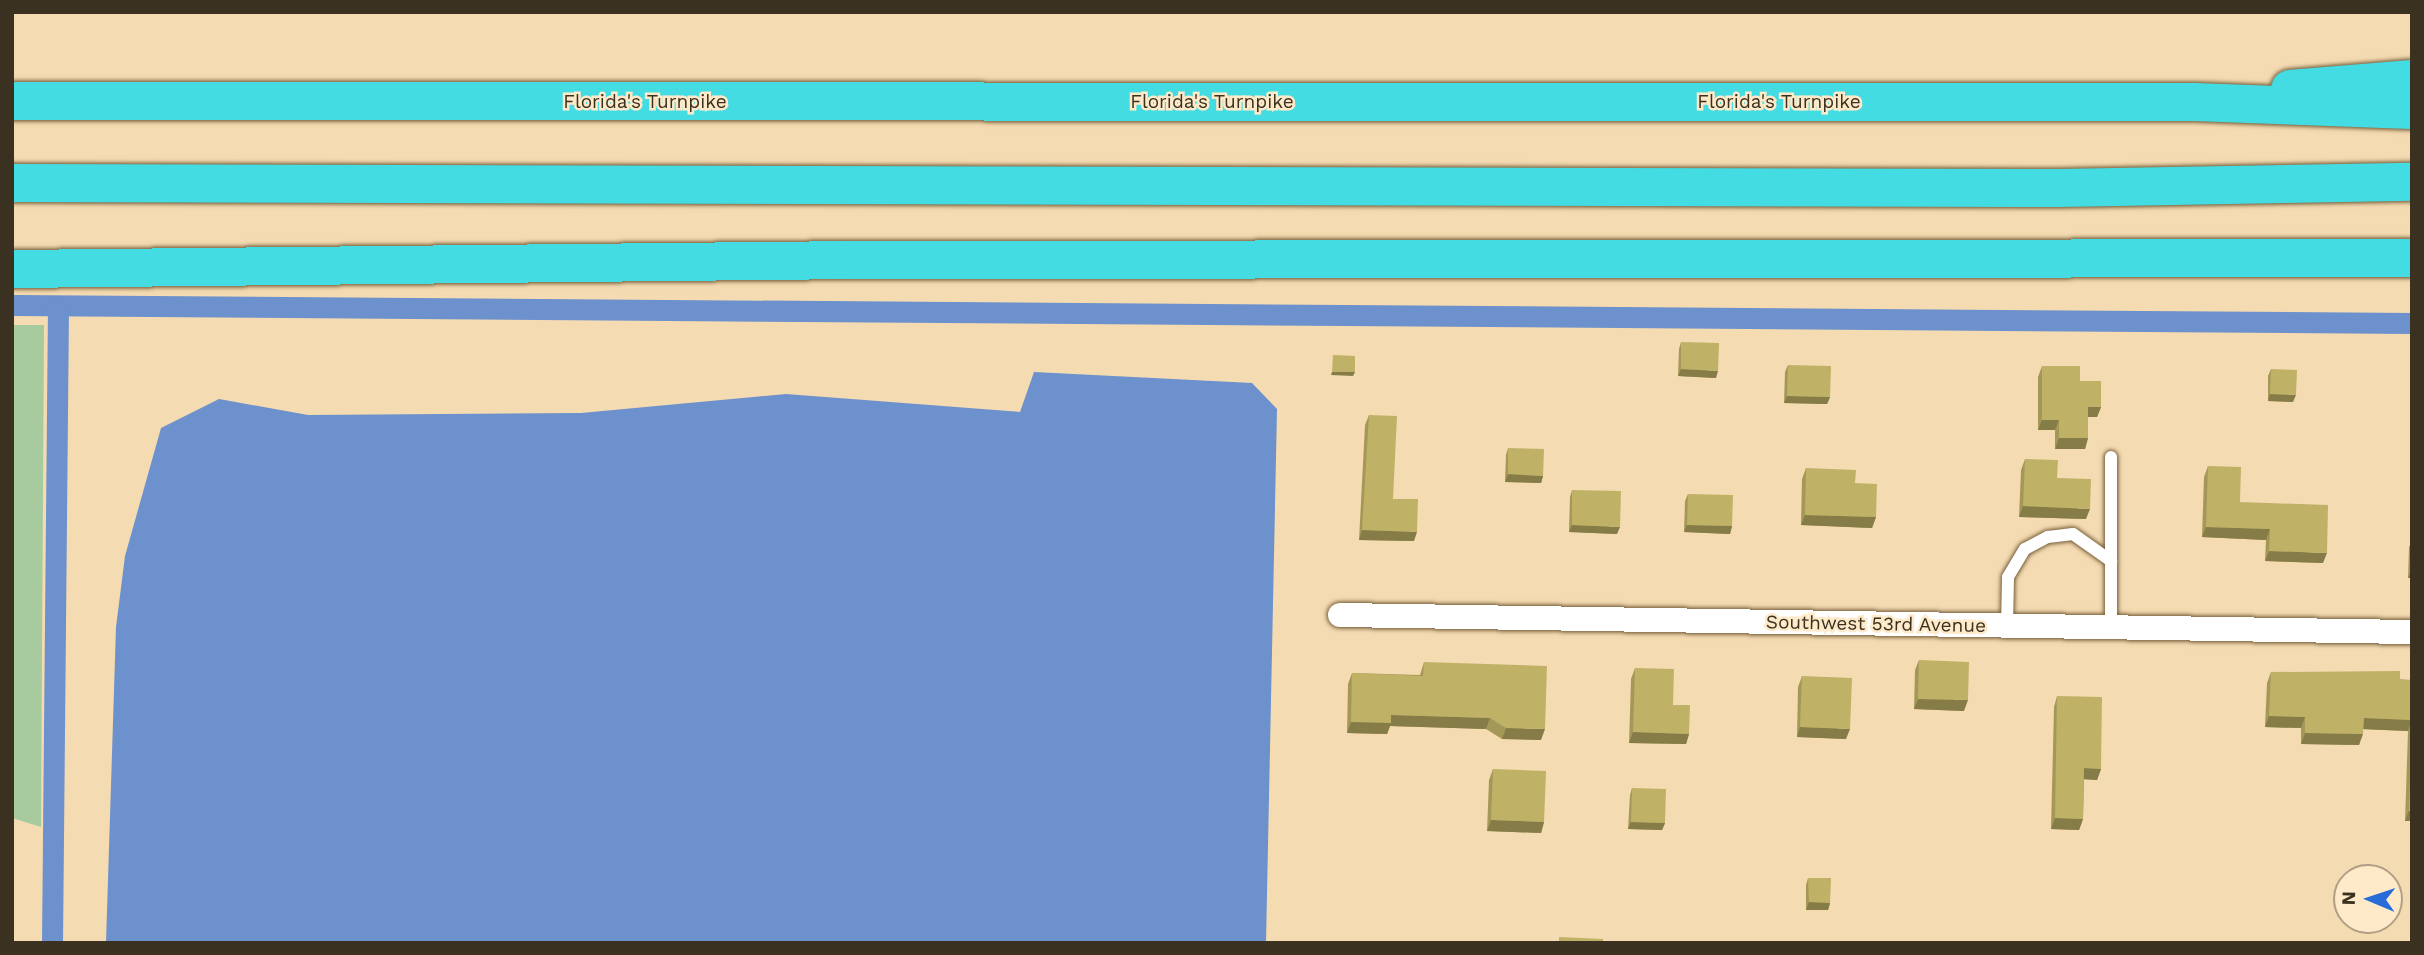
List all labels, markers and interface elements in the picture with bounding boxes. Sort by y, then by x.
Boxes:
street label: Florida's Turnpike [563,91,727,113]
street label: Florida's Turnpike [1130,91,1294,113]
street label: Florida's Turnpike [1697,91,1861,113]
street label: Southwest 53rd Avenue [1765,611,1987,637]
north arrow [2333,864,2403,934]
text: N [2337,891,2360,906]

